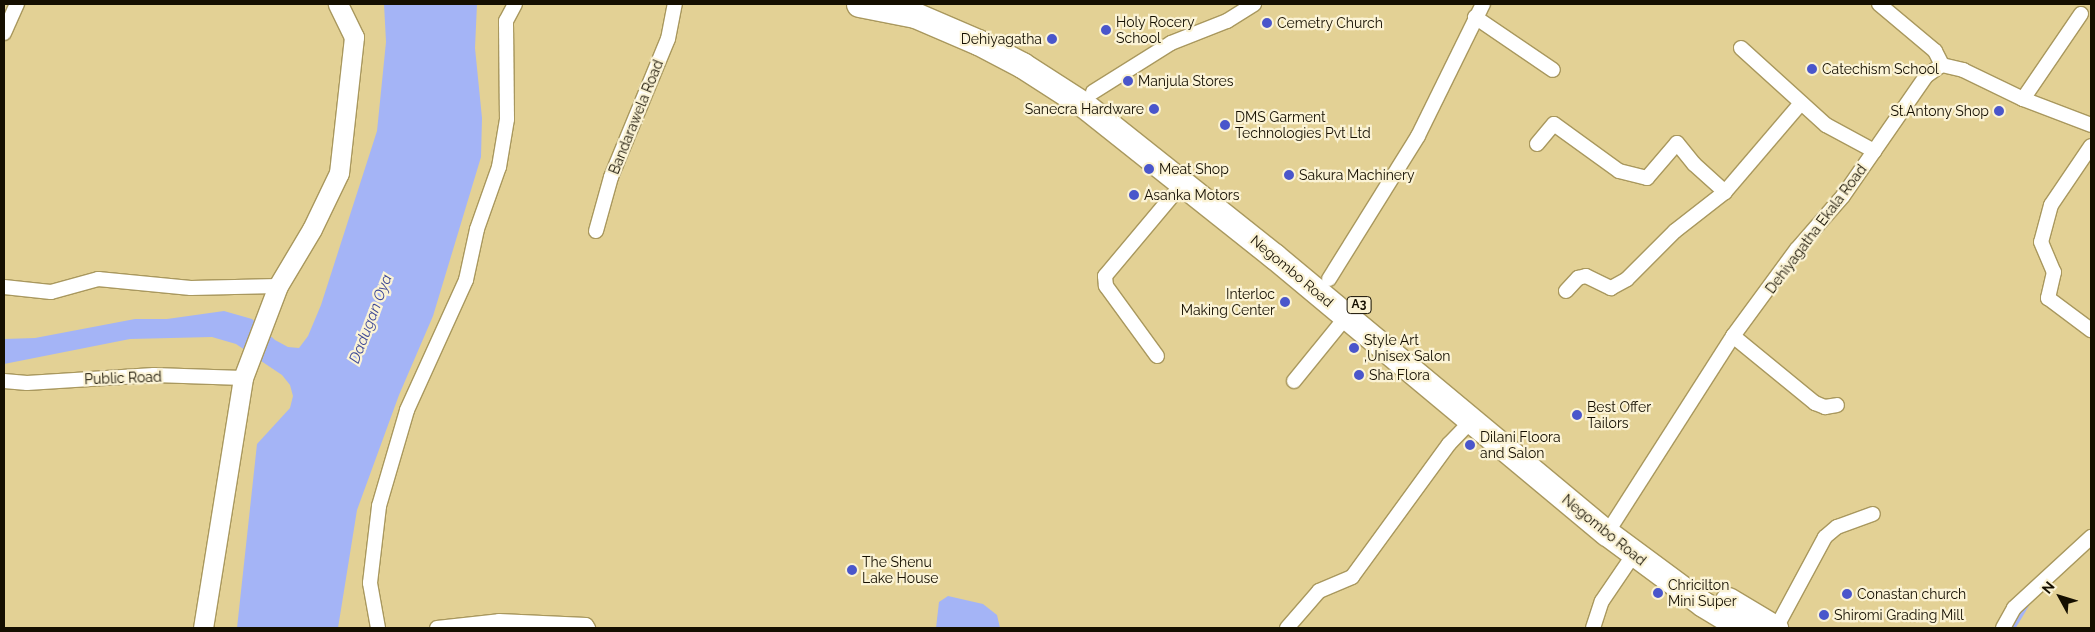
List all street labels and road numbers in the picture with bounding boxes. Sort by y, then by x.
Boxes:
street label: Bandarawela Road [605,57,667,177]
street label: Dehiyagatha Ekala Road [1762,161,1870,297]
street label: Negombo Road [1247,232,1337,310]
road number: A3 [1346,296,1372,314]
street label: Public Road [84,368,162,388]
street label: Negombo Road [1559,491,1649,569]

